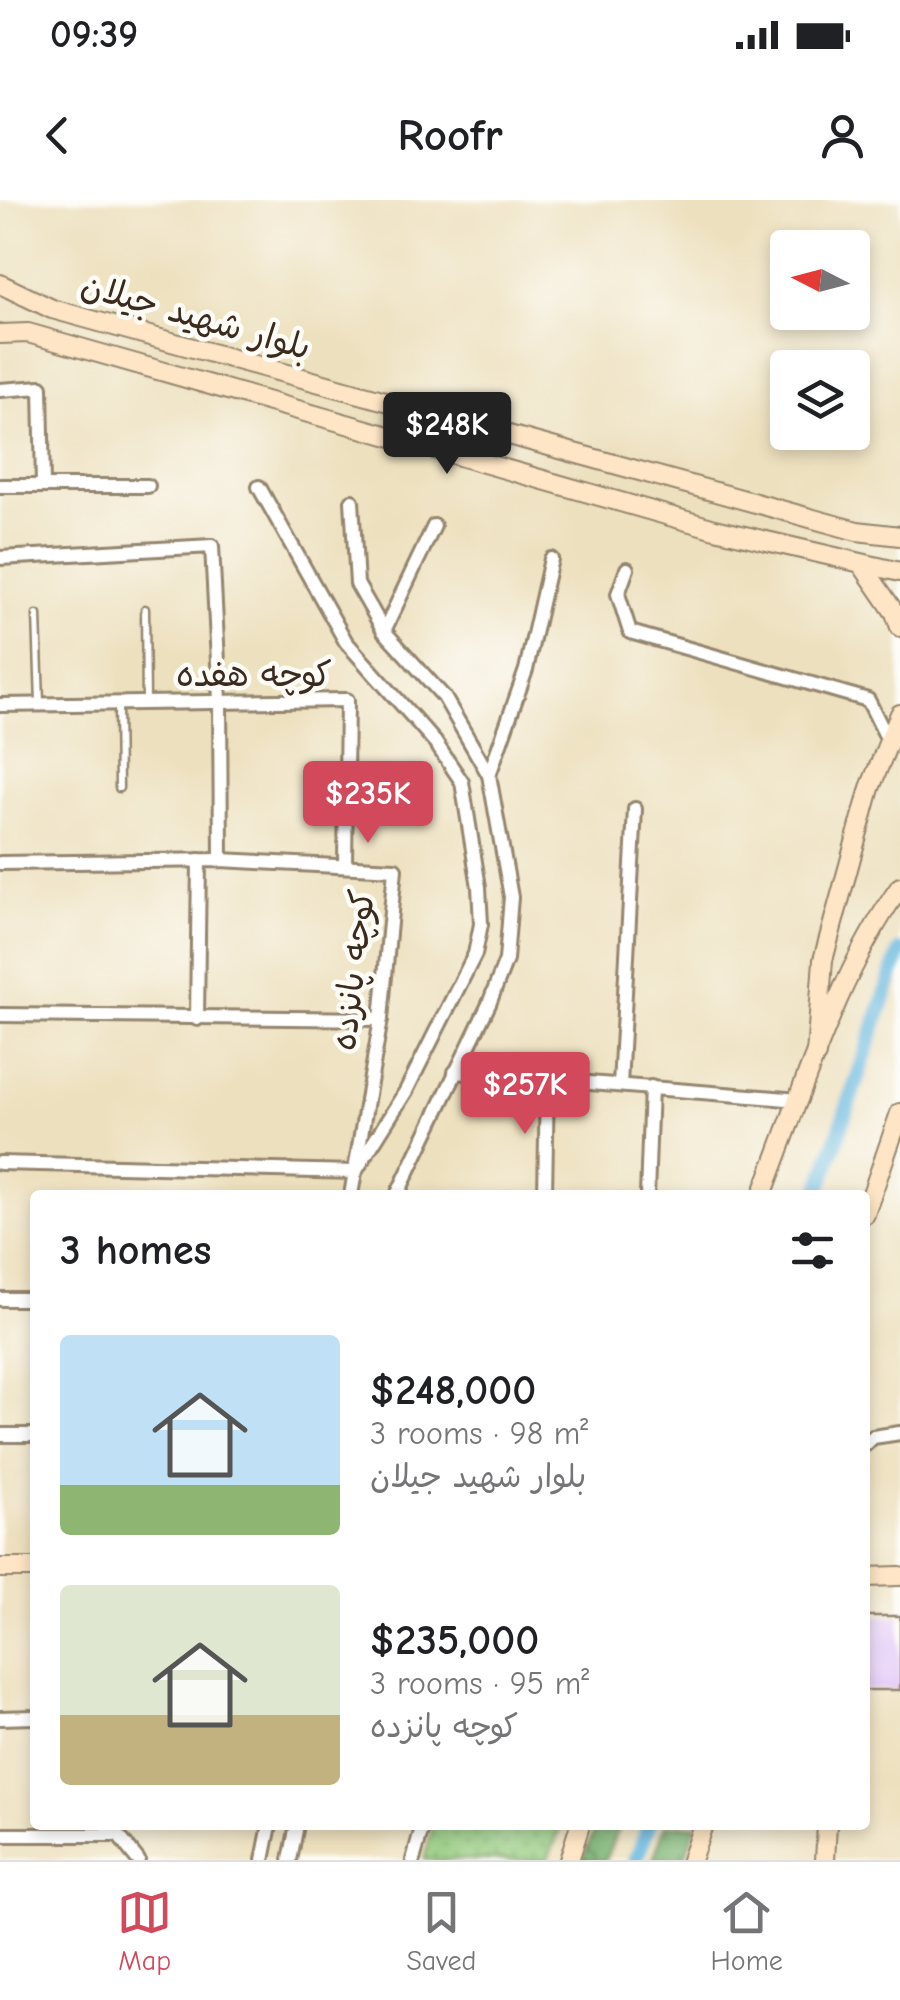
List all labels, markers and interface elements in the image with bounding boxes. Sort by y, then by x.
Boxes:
text: 09:39 [50,13,138,57]
icon: back [30,108,85,163]
icon: person [815,108,870,163]
text: Roofr [397,109,503,161]
north arrow [770,230,870,330]
map controls [770,230,870,450]
street label: بلوار شهید جیلان [77,264,315,368]
button: layers [770,350,870,450]
pin: $248K [377,392,517,477]
text: $248K [405,406,489,443]
street label: کوچه هفده [176,654,332,696]
pin: $235K [298,761,438,846]
text: $235K [325,775,411,812]
street label: کوچه پانزده [323,887,384,1053]
pin: $257K [455,1052,595,1137]
text: $257K [483,1066,567,1103]
icon: filters [785,1223,840,1278]
text: 3 homes [60,1226,211,1275]
text: $248,000 [370,1366,536,1415]
icon: home [140,1375,260,1495]
text: 3 rooms · 98 m² [370,1415,588,1452]
text: بلوار شهید جیلان [370,1458,586,1495]
text: $235,000 [370,1616,539,1665]
icon: home [140,1625,260,1745]
text: 3 rooms · 95 m² [370,1665,589,1702]
text: کوچه پانزده [370,1708,518,1745]
tab: Map [117,1885,172,1977]
tab: Saved [406,1885,476,1977]
tab: Home [711,1885,783,1977]

